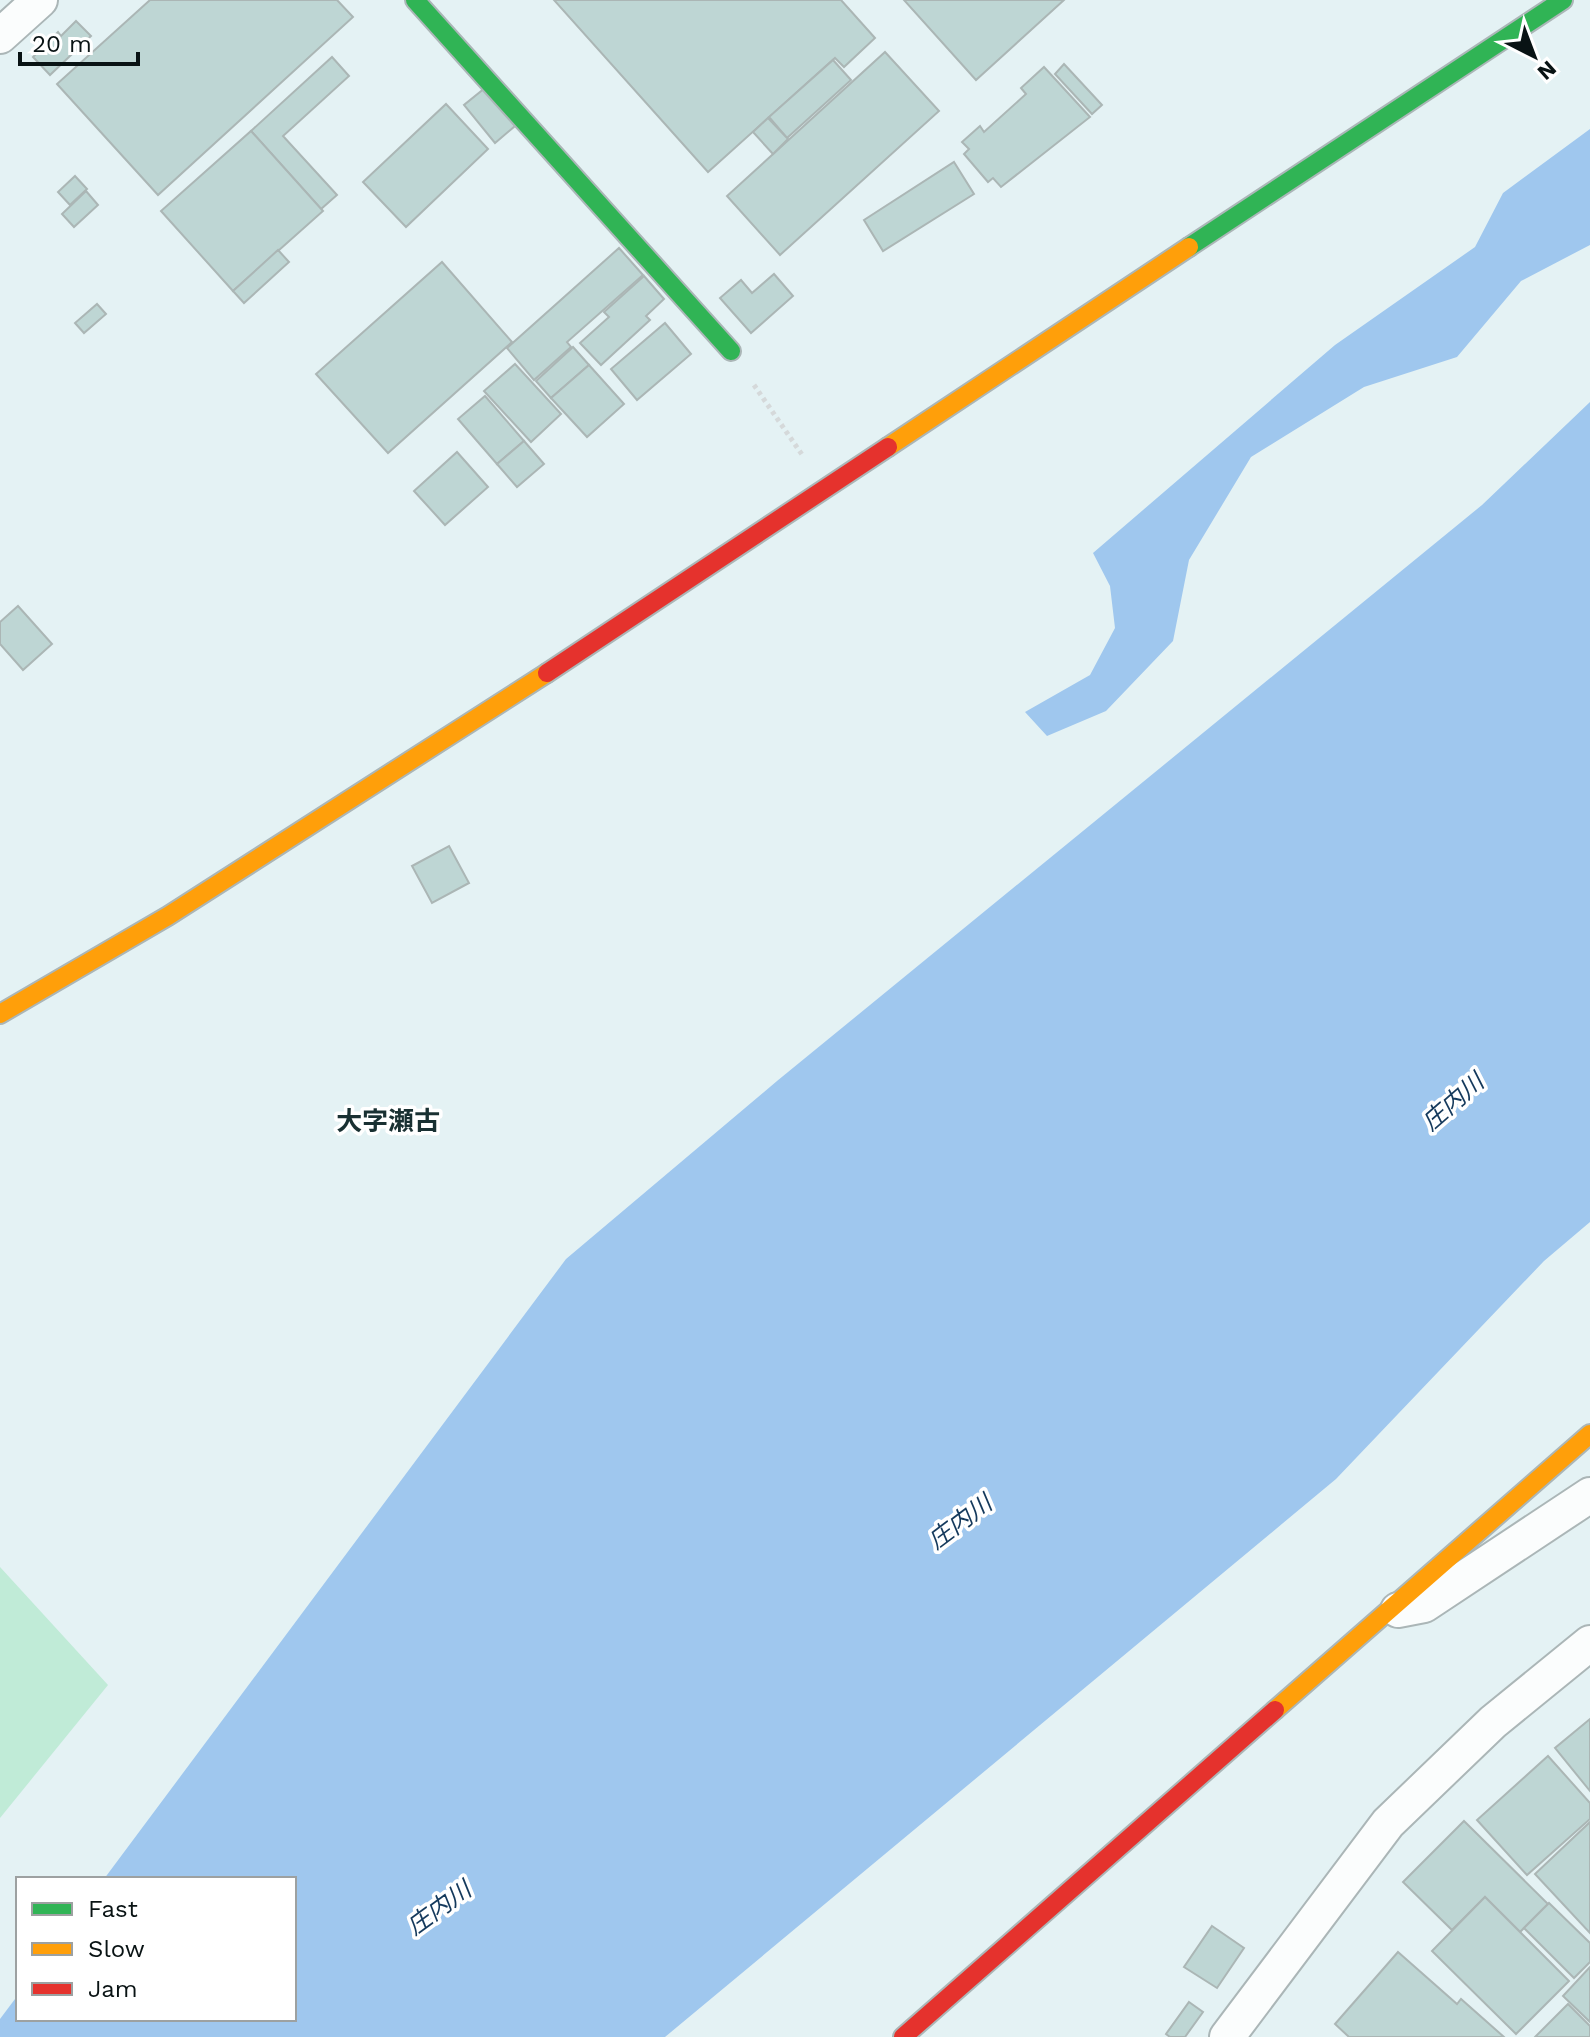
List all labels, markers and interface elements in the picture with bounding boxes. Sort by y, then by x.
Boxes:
scale bar [20,16,138,66]
north arrow [1494,16,1574,96]
text: 20 m [32,30,92,58]
text: N [1533,56,1561,85]
water label: 庄内川 [1417,1066,1492,1136]
district label: 大字瀬古 [336,1106,440,1136]
water label: 庄内川 [923,1487,1000,1555]
water label: 庄内川 [402,1874,479,1940]
legend [16,1877,296,2021]
text: Fast [88,1895,138,1923]
text: Slow [88,1935,145,1963]
text: Jam [88,1975,138,2003]

